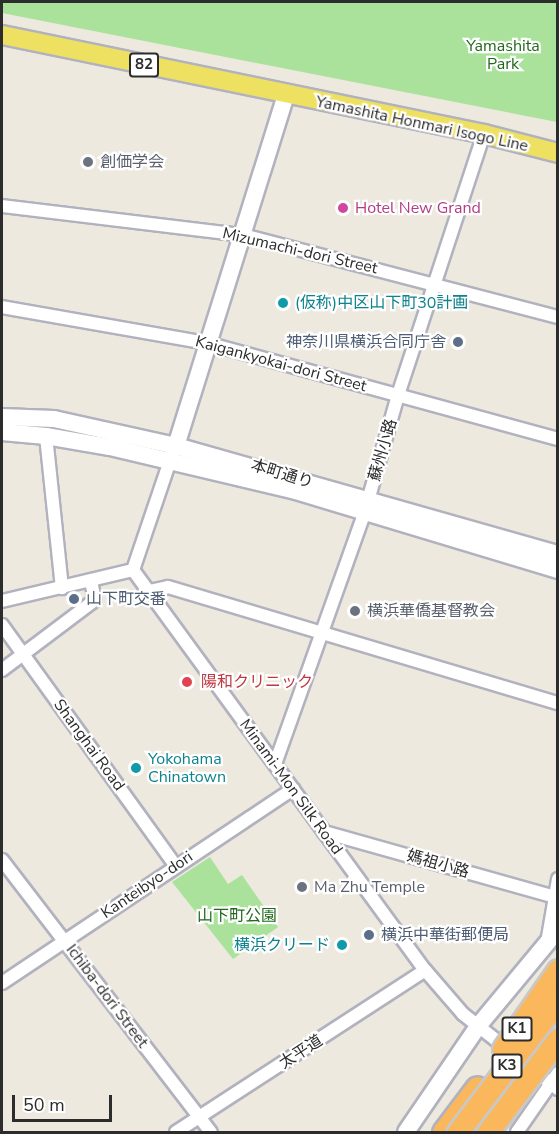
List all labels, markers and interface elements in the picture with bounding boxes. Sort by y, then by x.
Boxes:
park label: Yamashita Park [466,36,540,74]
road number: 82 [129,53,159,77]
street label: Yamashita Honmari Isogo Line [314,92,530,156]
place label: 創価学会 [100,152,164,172]
marker: 創価学会 [81,155,95,169]
place label: Hotel New Grand [355,198,481,218]
marker: Hotel New Grand [336,201,350,215]
street label: Mizumachi-dori Street [221,224,379,278]
place label: (仮称)中区山下町30計画 [295,293,468,313]
marker: (仮称)中区山下町30計画 [276,296,290,310]
street label: Kaigankyokai-dori Street [193,332,369,396]
place label: 神奈川県横浜合同庁舎 [286,332,446,352]
marker: 神奈川県横浜合同庁舎 [451,335,465,349]
street label: 蘇州小路 [365,417,401,483]
street label: 本町通り [249,455,315,493]
place label: 山下町交番 [86,589,166,609]
marker: 山下町交番 [67,592,81,606]
place label: 横浜華僑基督教会 [367,601,495,621]
marker: 横浜華僑基督教会 [348,604,362,618]
place label: 陽和クリニック [201,672,313,692]
marker: 陽和クリニック [178,673,196,691]
street label: Shanghai Road [49,695,129,795]
street label: Minami-Mon Silk Road [235,716,347,858]
place label: Yokohama Chinatown [148,749,226,787]
marker: Yokohama Chinatown [129,761,143,775]
street label: 媽祖小路 [405,846,471,882]
street label: Kanteibyo-dori [98,847,196,923]
place label: Ma Zhu Temple [314,877,425,897]
marker: Ma Zhu Temple [295,880,309,894]
park label: 山下町公園 [197,906,277,926]
place label: 横浜中華街郵便局 [381,925,509,945]
marker: 横浜中華街郵便局 [362,928,376,942]
place label: 横浜クリード [234,935,330,955]
marker: 横浜クリード [335,938,349,952]
street label: Ichiba-dori Street [62,940,152,1052]
road number: K1 [500,1017,534,1041]
street label: 太平道 [276,1031,326,1073]
road number: K3 [490,1054,524,1078]
scale bar [15,1083,116,1121]
text: 50 m [23,1093,65,1117]

